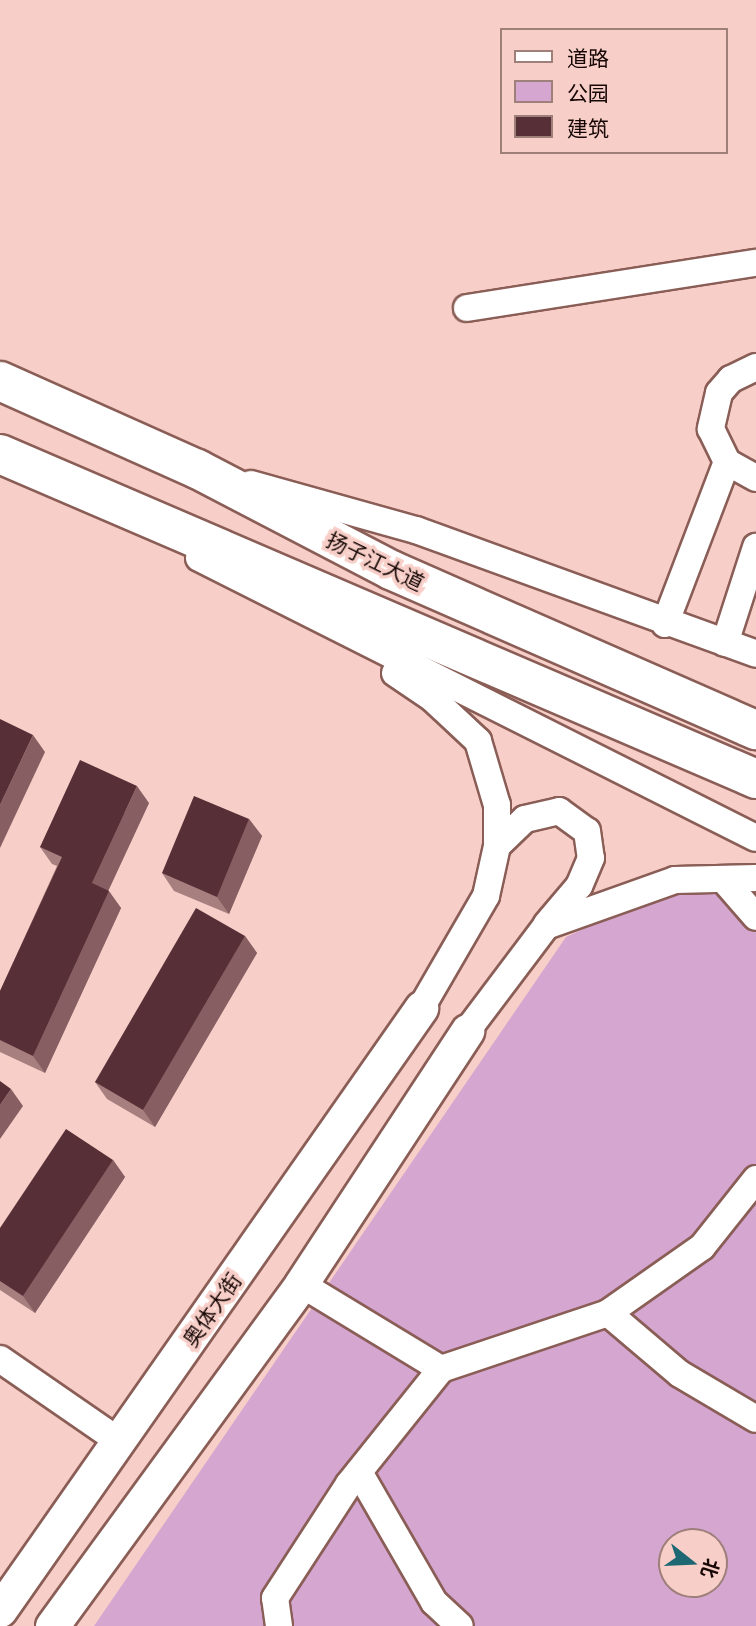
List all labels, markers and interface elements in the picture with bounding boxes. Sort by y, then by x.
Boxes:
legend [500,28,728,154]
text: 道路 [567,42,609,72]
text: 公园 [567,77,609,107]
text: 建筑 [567,112,609,142]
street label: 扬子江大道 [323,526,429,594]
street label: 奥体大街 [177,1267,245,1351]
north arrow [658,1528,728,1598]
text: 北 [696,1556,727,1582]

